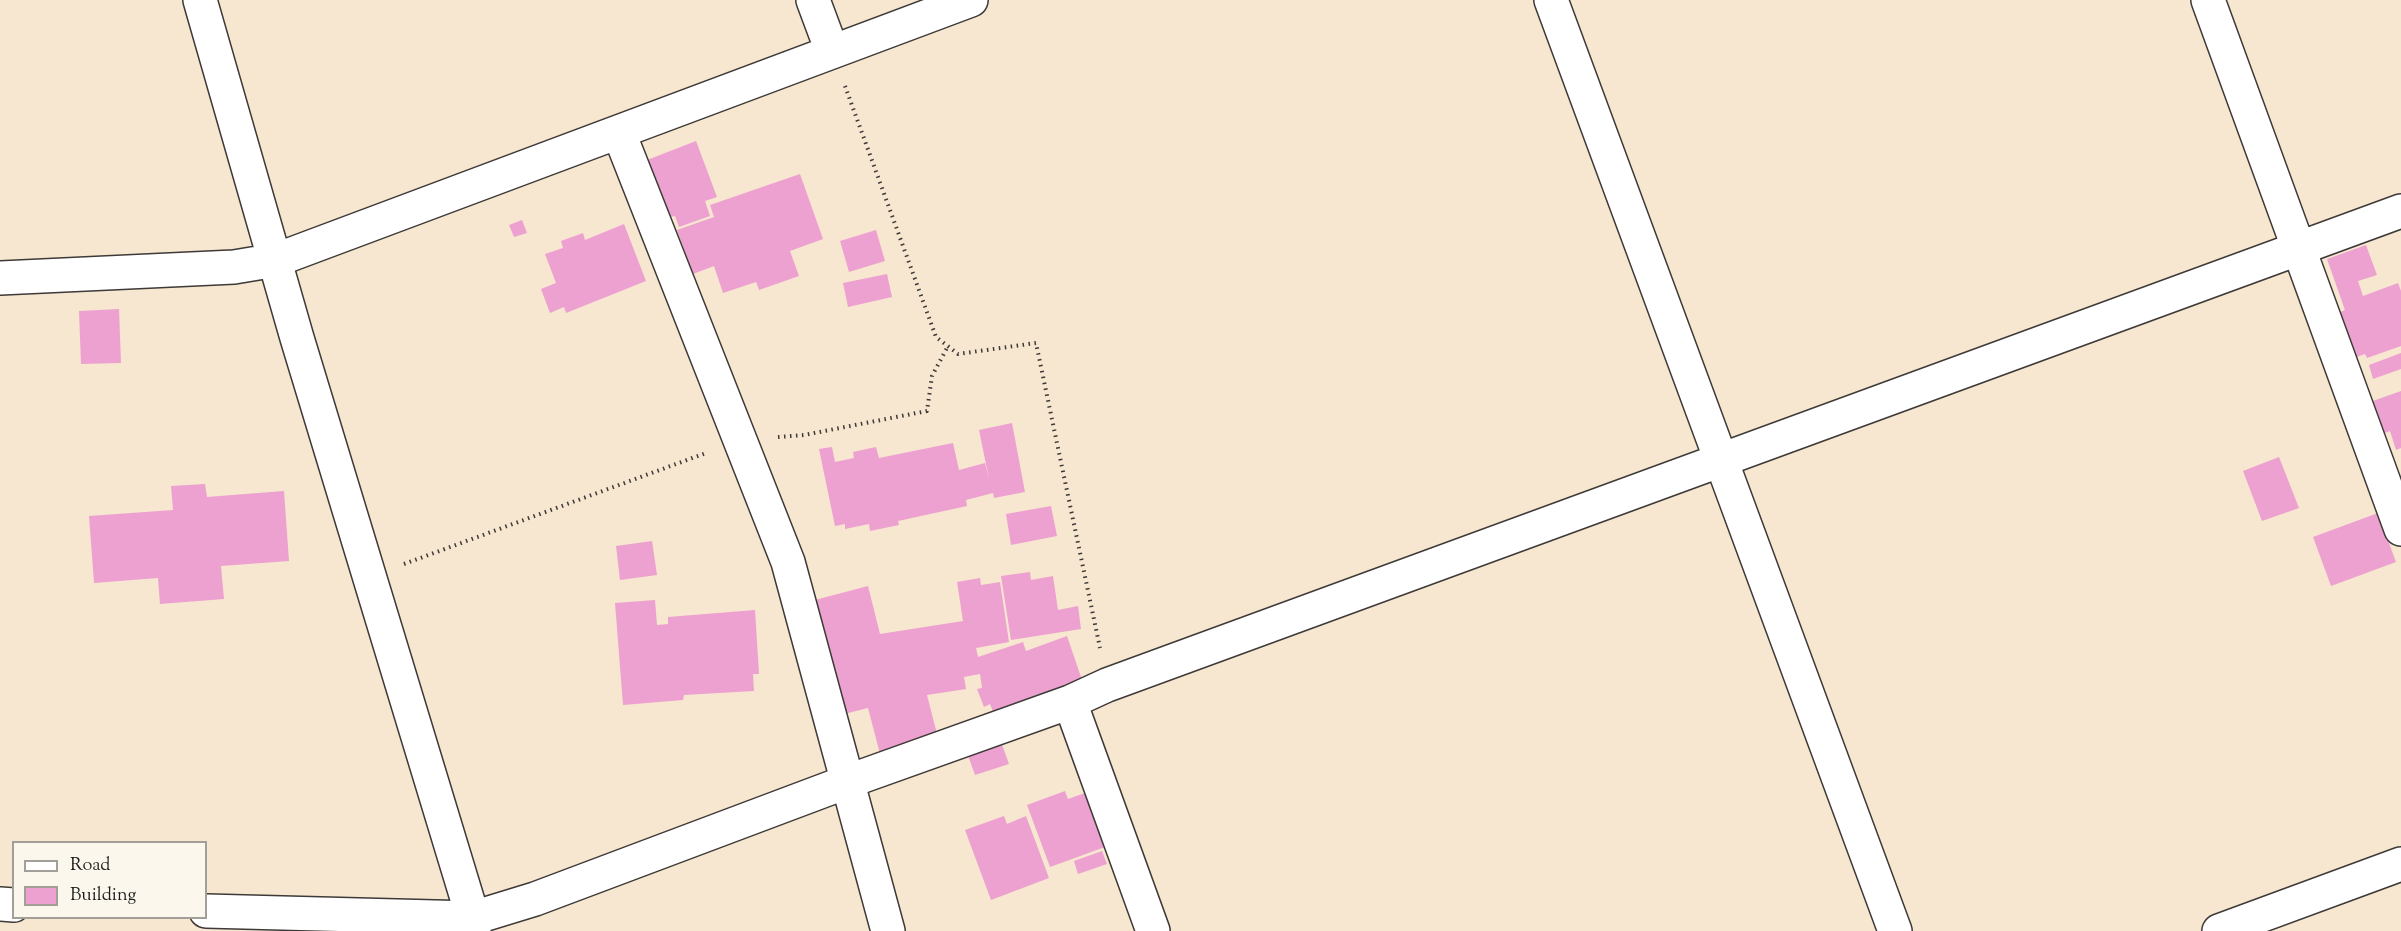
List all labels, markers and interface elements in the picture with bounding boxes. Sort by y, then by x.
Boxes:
legend [12,841,207,919]
text: Road [70,853,110,879]
text: Building [70,883,136,909]

